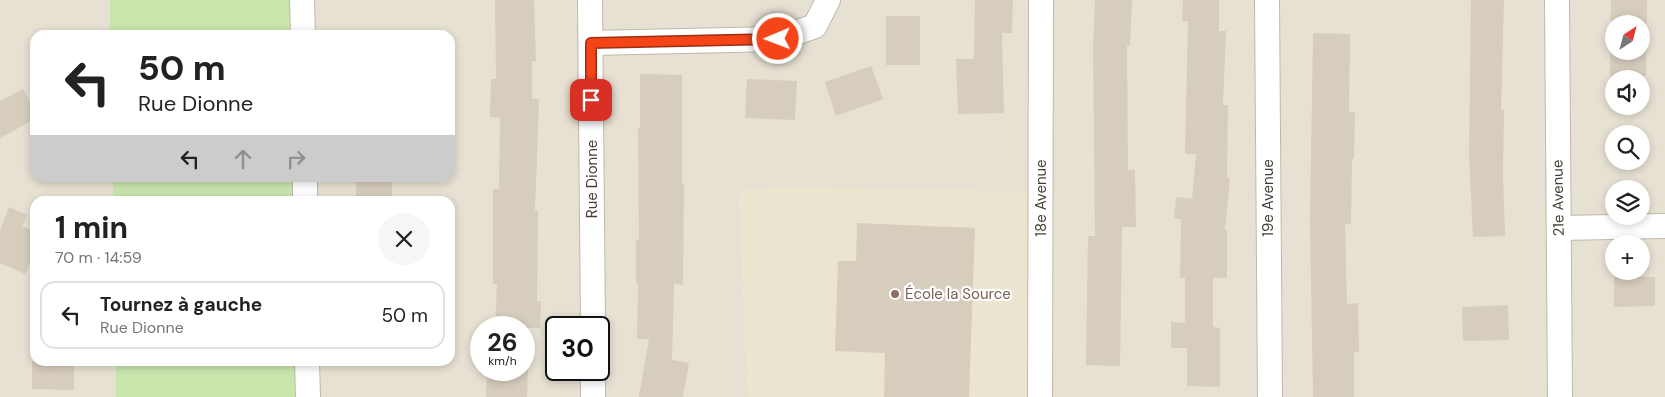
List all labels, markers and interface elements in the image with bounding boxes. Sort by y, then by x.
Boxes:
position arrow [751,12,803,64]
north arrow [1605,15,1650,60]
map controls [1605,15,1650,280]
text: 50 m [138,45,226,91]
icon: left [55,50,120,115]
button: sound [1605,70,1650,115]
pin [570,79,612,121]
icon: arrive [577,86,605,114]
text: Rue Dionne [138,89,253,118]
button: search [1605,125,1650,170]
street label: Rue Dionne [582,140,602,218]
icon: left [176,145,204,173]
icon: ahead [229,145,257,173]
icon: right [282,145,310,173]
street label: 18e Avenue [1031,159,1051,237]
street label: 19e Avenue [1258,159,1278,237]
street label: 21e Avenue [1547,159,1569,237]
button: layers [1605,180,1650,225]
text: 1 min [55,208,128,247]
button: close [378,213,430,265]
button: + [1605,235,1650,280]
text: 70 m · 14:59 [55,247,142,268]
place label: École la Source [905,284,1011,304]
marker: École la Source [889,288,901,300]
text: Tournez à gauche [100,292,262,317]
icon: left [57,301,85,329]
text: 50 m [381,303,428,328]
speed limit sign: 30 [545,316,610,381]
text: Rue Dionne [100,317,184,338]
text: 26 [487,326,518,359]
text: km/h [488,353,517,369]

